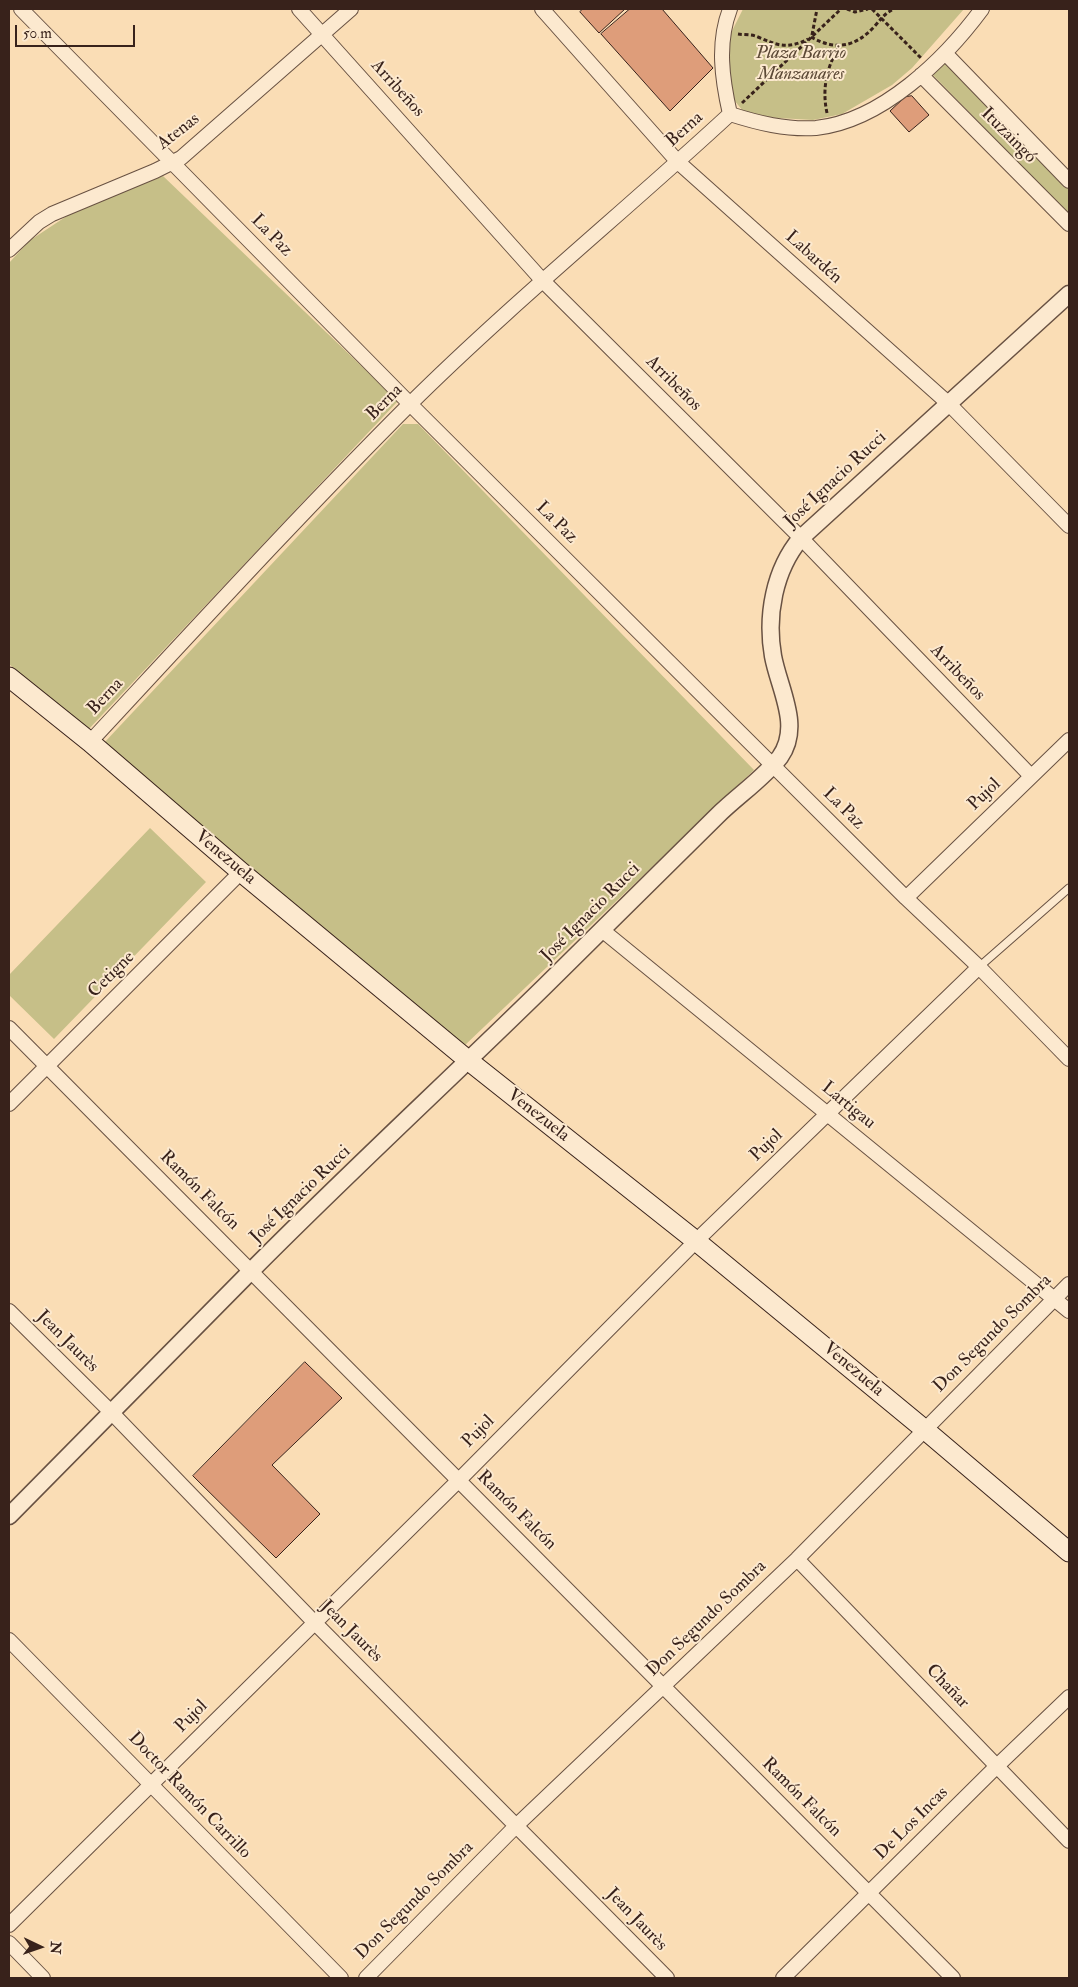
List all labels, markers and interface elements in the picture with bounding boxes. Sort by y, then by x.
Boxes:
scale bar [18,15,138,47]
text: 50 m [23,24,52,43]
park label: Plaza Barrio Manzanares [756,43,846,86]
street label: Arribeños [366,56,428,122]
street label: Ituzaingó [976,104,1040,168]
street label: Berna [662,108,708,152]
street label: Atenas [154,109,204,155]
street label: La Paz [246,210,296,262]
street label: Labardén [780,227,846,289]
street label: Arribeños [641,352,705,416]
street label: Berna [362,380,408,426]
street label: José Ignacio Rucci [781,427,891,533]
street label: La Paz [531,498,581,548]
street label: Arribeños [925,640,989,706]
street label: Berna [84,674,128,720]
street label: Pujol [964,774,1006,816]
street label: La Paz [818,784,868,834]
street label: Venezuela [190,826,260,890]
street label: José Ignacio Rucci [537,859,645,967]
street label: Cetigne [84,947,140,1003]
street label: Lartigau [817,1078,879,1134]
street label: Venezuela [503,1085,573,1147]
street label: Pujol [746,1125,788,1167]
street label: José Ignacio Rucci [246,1142,356,1248]
street label: Ramón Falcón [155,1147,243,1235]
street label: Don Segundo Sombra [929,1270,1057,1398]
street label: Jean Jaurès [31,1306,103,1378]
street label: Venezuela [818,1338,888,1402]
street label: Pujol [458,1411,500,1453]
street label: Ramón Falcón [472,1467,560,1555]
street label: Don Segundo Sombra [643,1556,771,1682]
street label: Jean Jaurès [315,1596,387,1668]
street label: Chañar [921,1660,973,1714]
street label: Pujol [171,1696,213,1738]
street label: Doctor Ramón Carrillo [123,1728,255,1864]
street label: Ramón Falcón [757,1754,845,1842]
street label: De Los Incas [871,1783,953,1865]
street label: Don Segundo Sombra [351,1837,479,1965]
street label: Jean Jaurès [601,1884,671,1956]
north arrow [15,1922,65,1972]
text: N [47,1941,64,1955]

